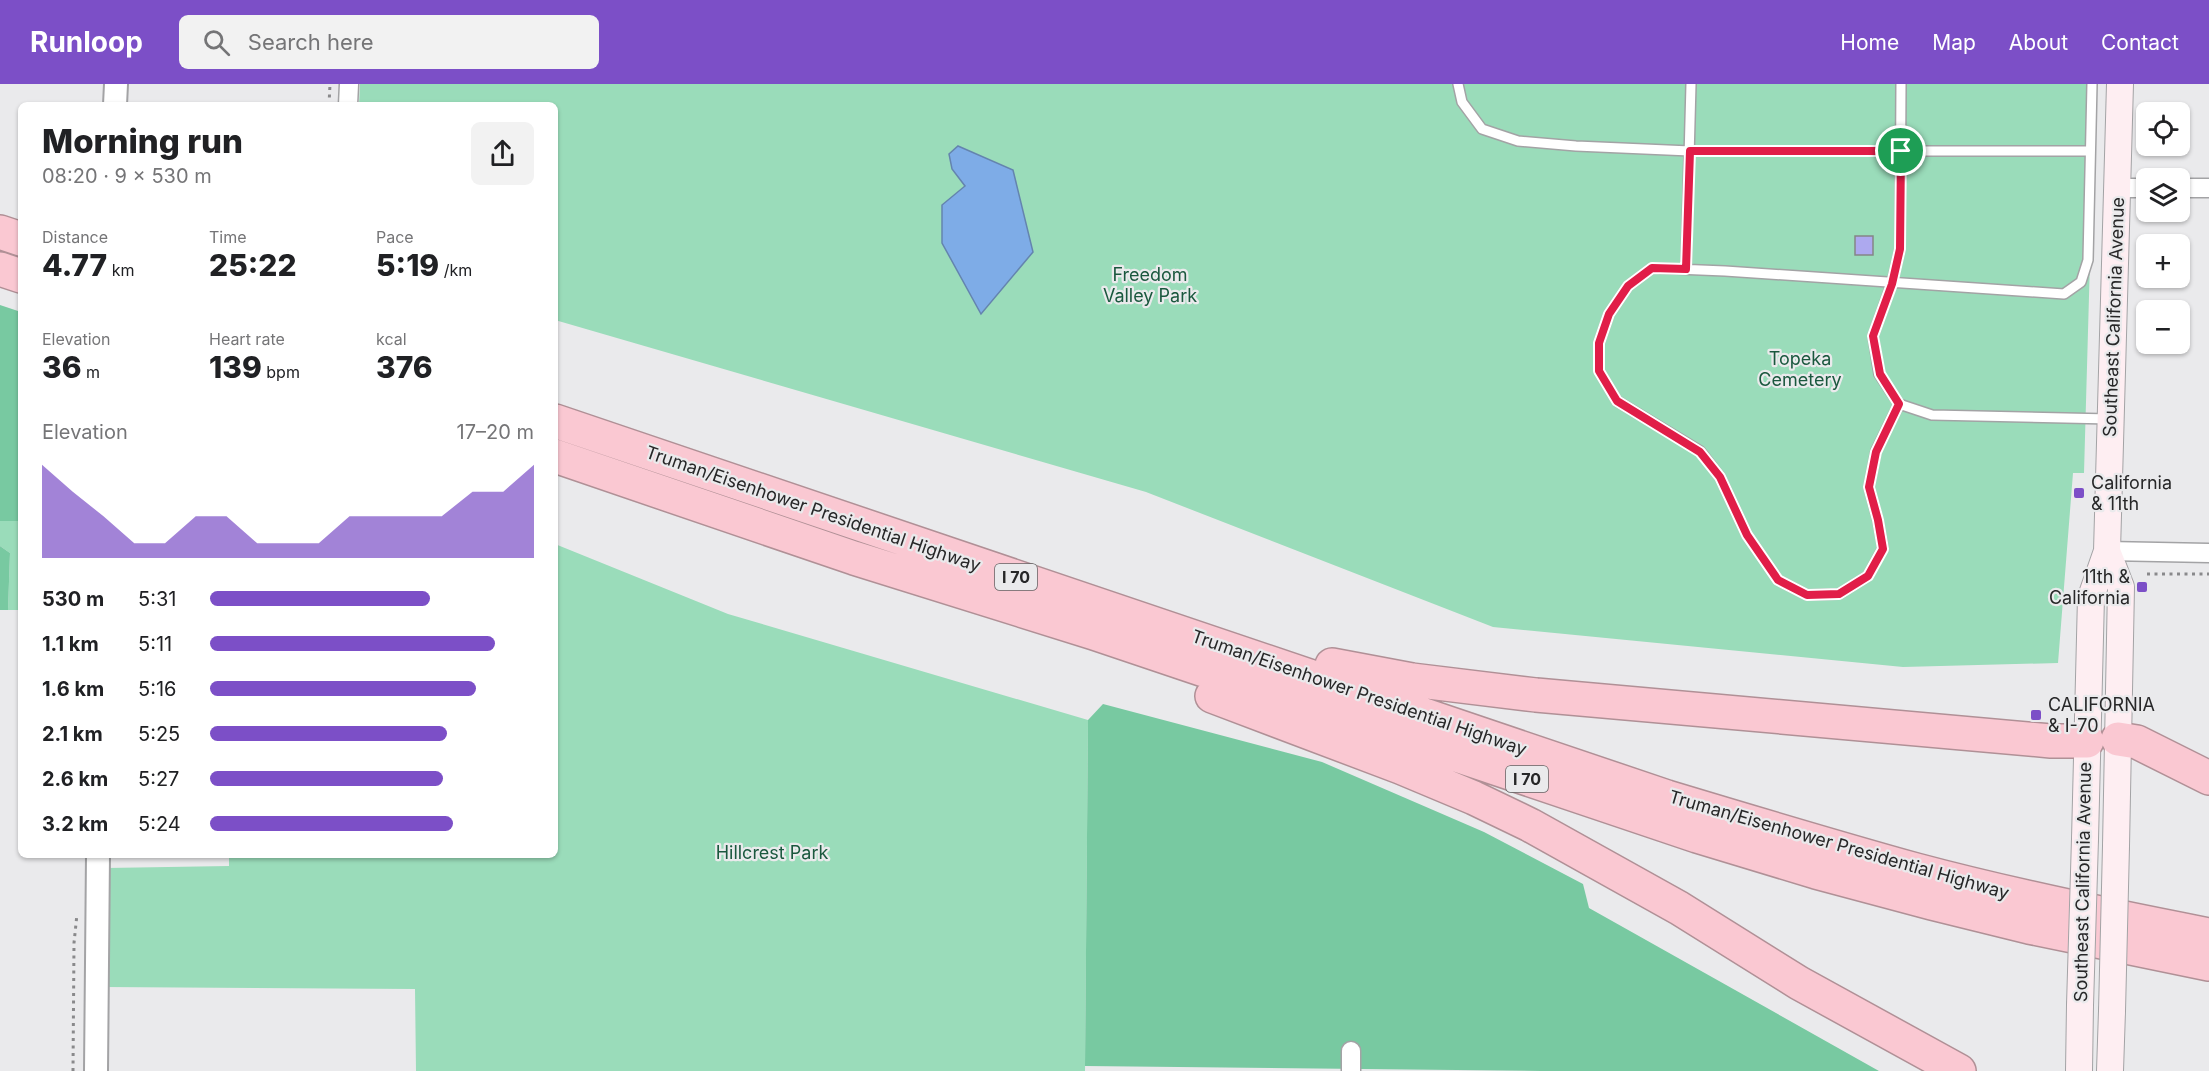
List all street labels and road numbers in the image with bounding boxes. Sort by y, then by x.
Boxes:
street label: Southeast California Avenue [2099,197,2128,437]
street label: Truman/Eisenhower Presidential Highway [643,441,983,576]
road number: I 70 [995,564,1037,590]
street label: Truman/Eisenhower Presidential Highway [1189,625,1529,760]
street label: Southeast California Avenue [2070,762,2095,1002]
road number: I 70 [1506,766,1548,792]
street label: Truman/Eisenhower Presidential Highway [1667,786,2012,903]

